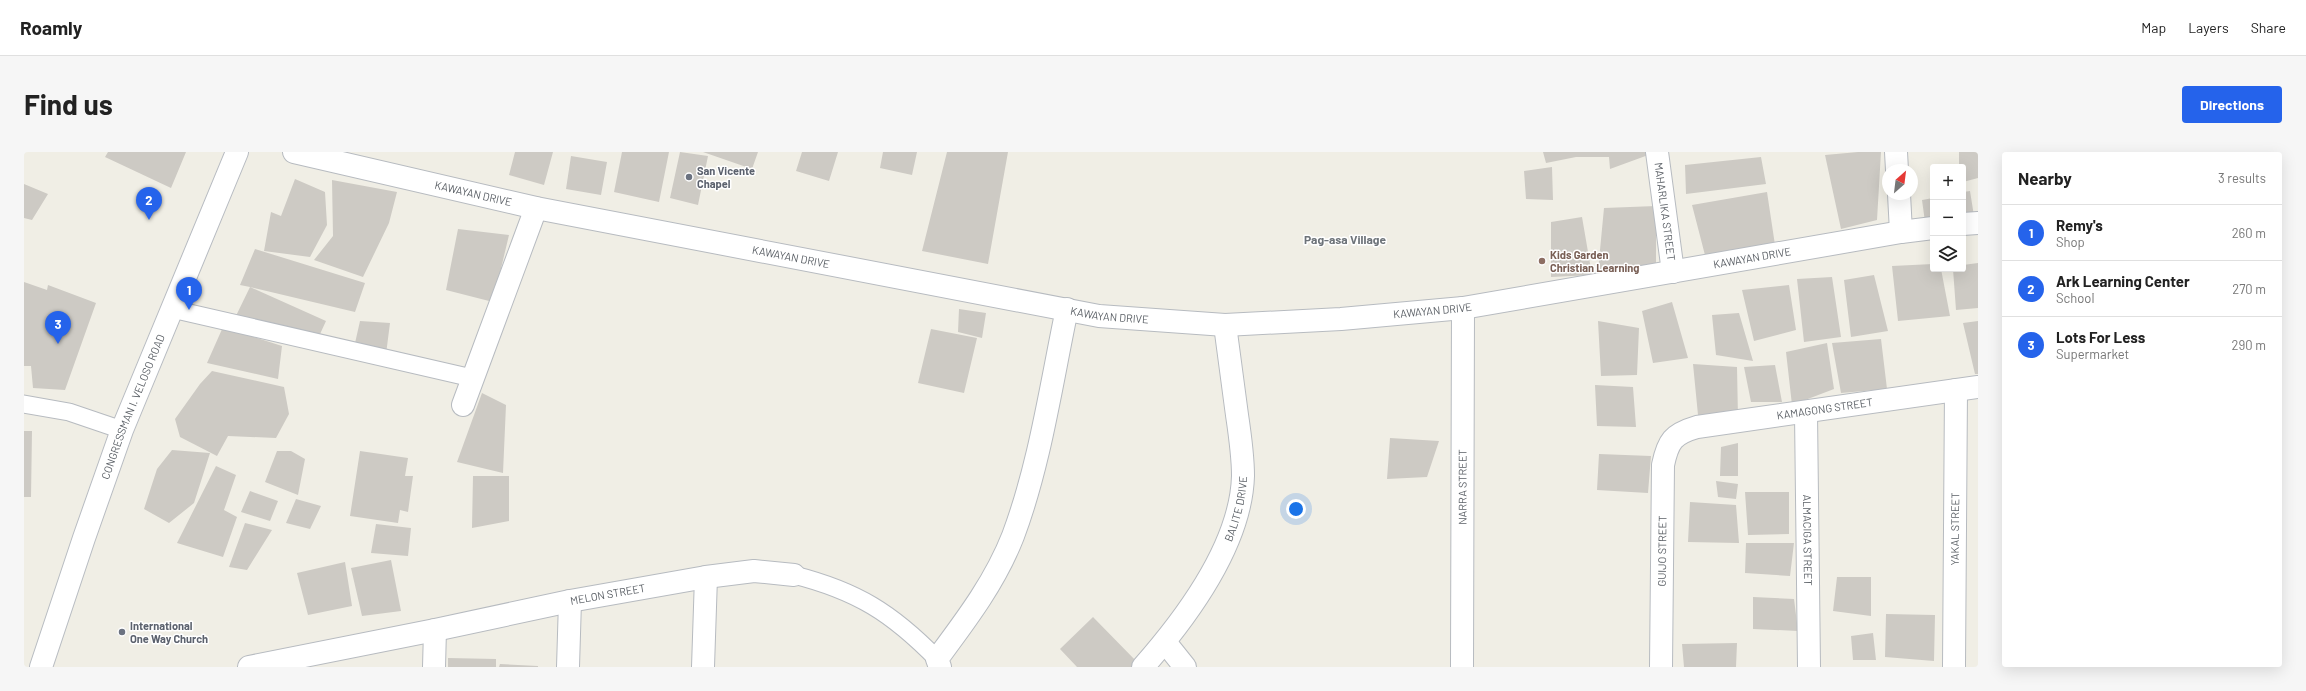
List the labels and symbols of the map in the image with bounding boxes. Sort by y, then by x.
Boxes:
street label: MAHARLIKA STREET [1652,161,1678,261]
place label: San Vicente Chapel [697,164,755,190]
north arrow [1882,164,1918,200]
marker: San Vicente Chapel [684,172,694,182]
street label: KAWAYAN DRIVE [434,178,514,208]
pin: 2 [136,187,162,220]
district label: Pag-asa Village [1304,232,1386,246]
street label: KAWAYAN DRIVE [751,243,831,270]
street label: KAWAYAN DRIVE [1712,244,1792,270]
place label: Kids Garden Christian Learning [1550,248,1639,274]
marker: Kids Garden Christian Learning [1537,256,1547,266]
pin: 1 [176,277,202,310]
street label: KAWAYAN DRIVE [1393,300,1473,320]
street label: KAWAYAN DRIVE [1069,304,1149,326]
pin: 3 [45,311,71,344]
street label: CONGRESSMAN I. VELOSO ROAD [98,332,167,481]
street label: KAMAGONG STREET [1776,395,1873,422]
street label: NARRA STREET [1455,449,1469,525]
street label: BALITE DRIVE [1221,475,1249,543]
street label: YAKAL STREET [1948,492,1961,566]
street label: ALMACIGA STREET [1801,494,1815,586]
your location [1286,499,1306,519]
street label: GUIJO STREET [1655,515,1668,587]
street label: MELON STREET [569,581,646,607]
place label: International One Way Church [130,619,208,645]
marker: International One Way Church [117,627,127,637]

